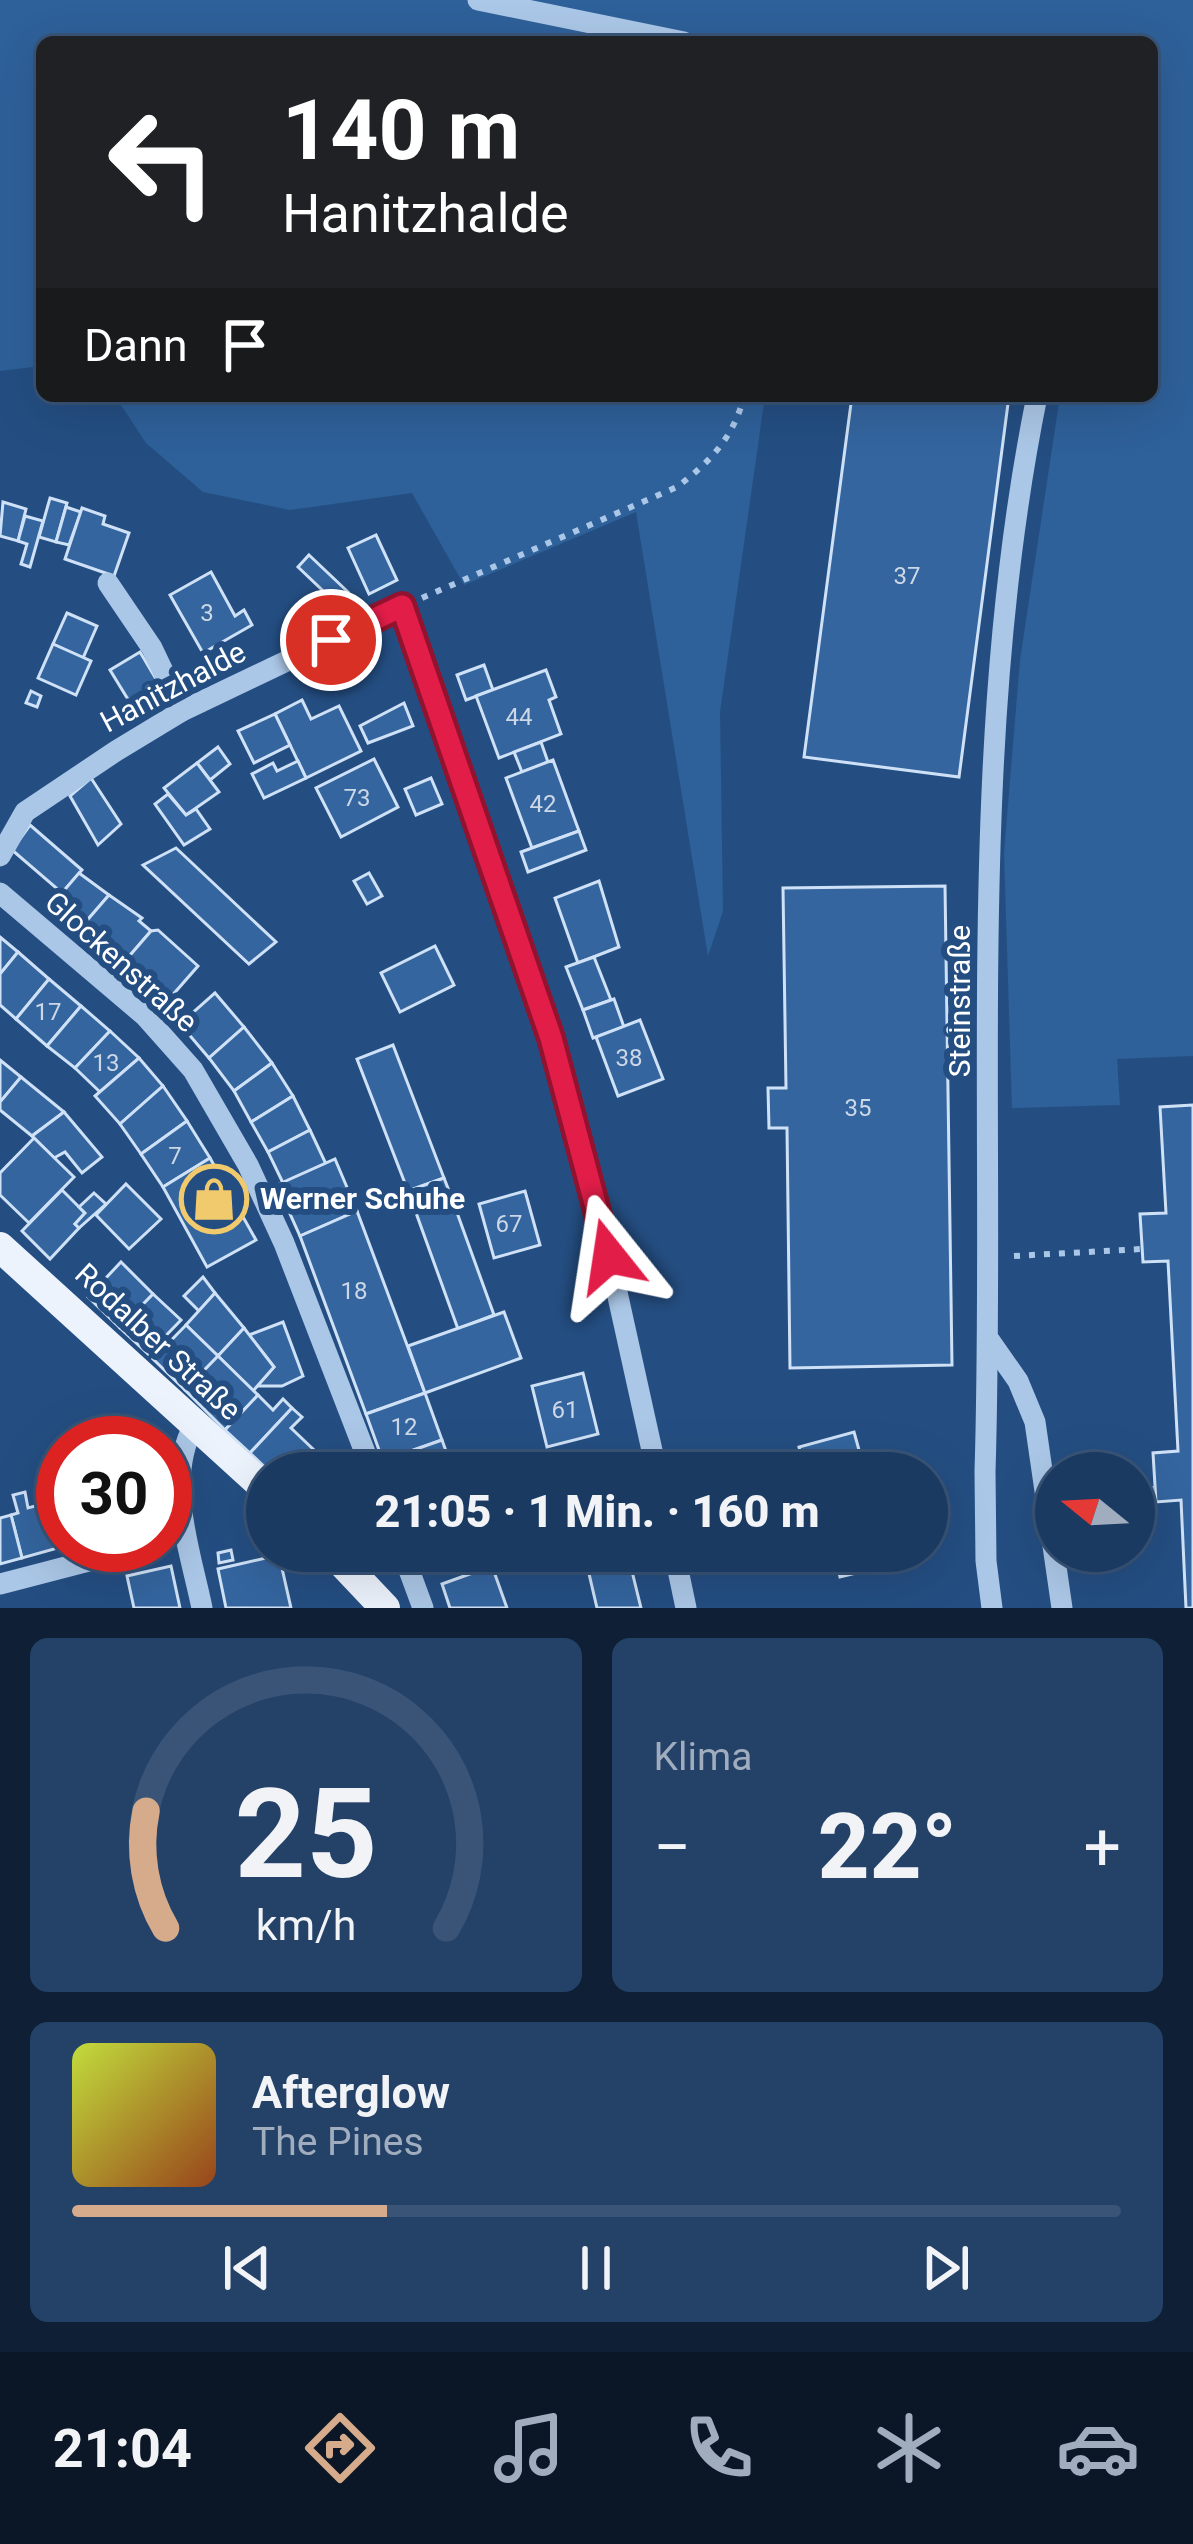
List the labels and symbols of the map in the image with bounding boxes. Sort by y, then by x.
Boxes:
house number: 37 [894,562,920,590]
pin [280,589,382,691]
house number: 3 [200,599,214,627]
street label: Hanitzhalde [94,634,251,739]
house number: 44 [506,703,532,731]
house number: 73 [344,784,370,812]
house number: 42 [530,790,556,818]
street label: Glockenstraße [38,884,205,1039]
street label: Steinstraße [942,925,977,1077]
house number: 17 [35,998,61,1026]
house number: 38 [616,1044,642,1072]
house number: 13 [93,1049,119,1077]
house number: 35 [845,1094,871,1122]
house number: 7 [168,1142,182,1170]
shop icon: Werner Schuhe [179,1164,249,1234]
place label: Werner Schuhe [260,1181,465,1216]
position arrow [546,1193,672,1319]
house number: 67 [496,1210,522,1238]
street label: Rodalber Straße [68,1256,248,1427]
house number: 18 [341,1277,367,1305]
house number: 61 [552,1396,578,1424]
house number: 12 [391,1413,417,1441]
speed limit sign: 30 [36,1416,192,1572]
north arrow [1035,1452,1155,1572]

